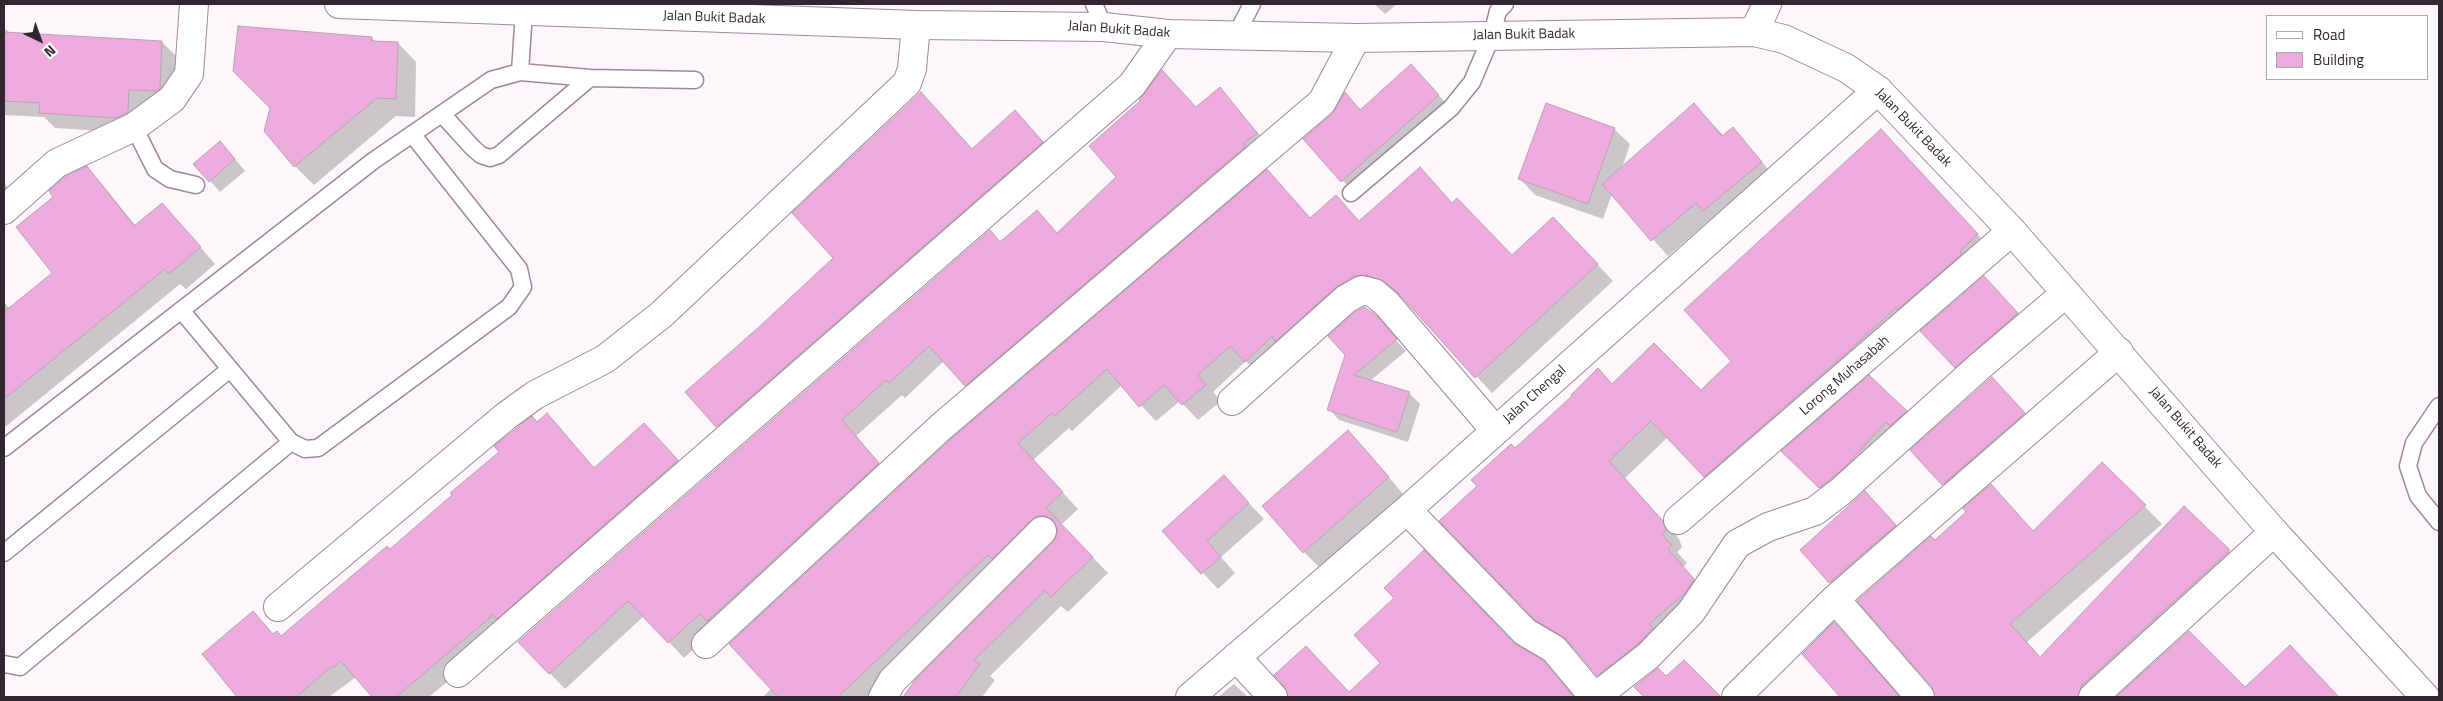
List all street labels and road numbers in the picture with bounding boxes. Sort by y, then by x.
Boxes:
street label: Jalan Bukit Badak [662,8,766,28]
street label: Jalan Bukit Badak [1067,18,1171,42]
street label: Jalan Bukit Badak [1473,26,1575,44]
street label: Jalan Bukit Badak [1871,85,1955,171]
street label: Lorong Muhasabah [1797,333,1893,419]
street label: Jalan Chengal [1500,362,1570,428]
street label: Jalan Bukit Badak [2145,384,2225,472]

